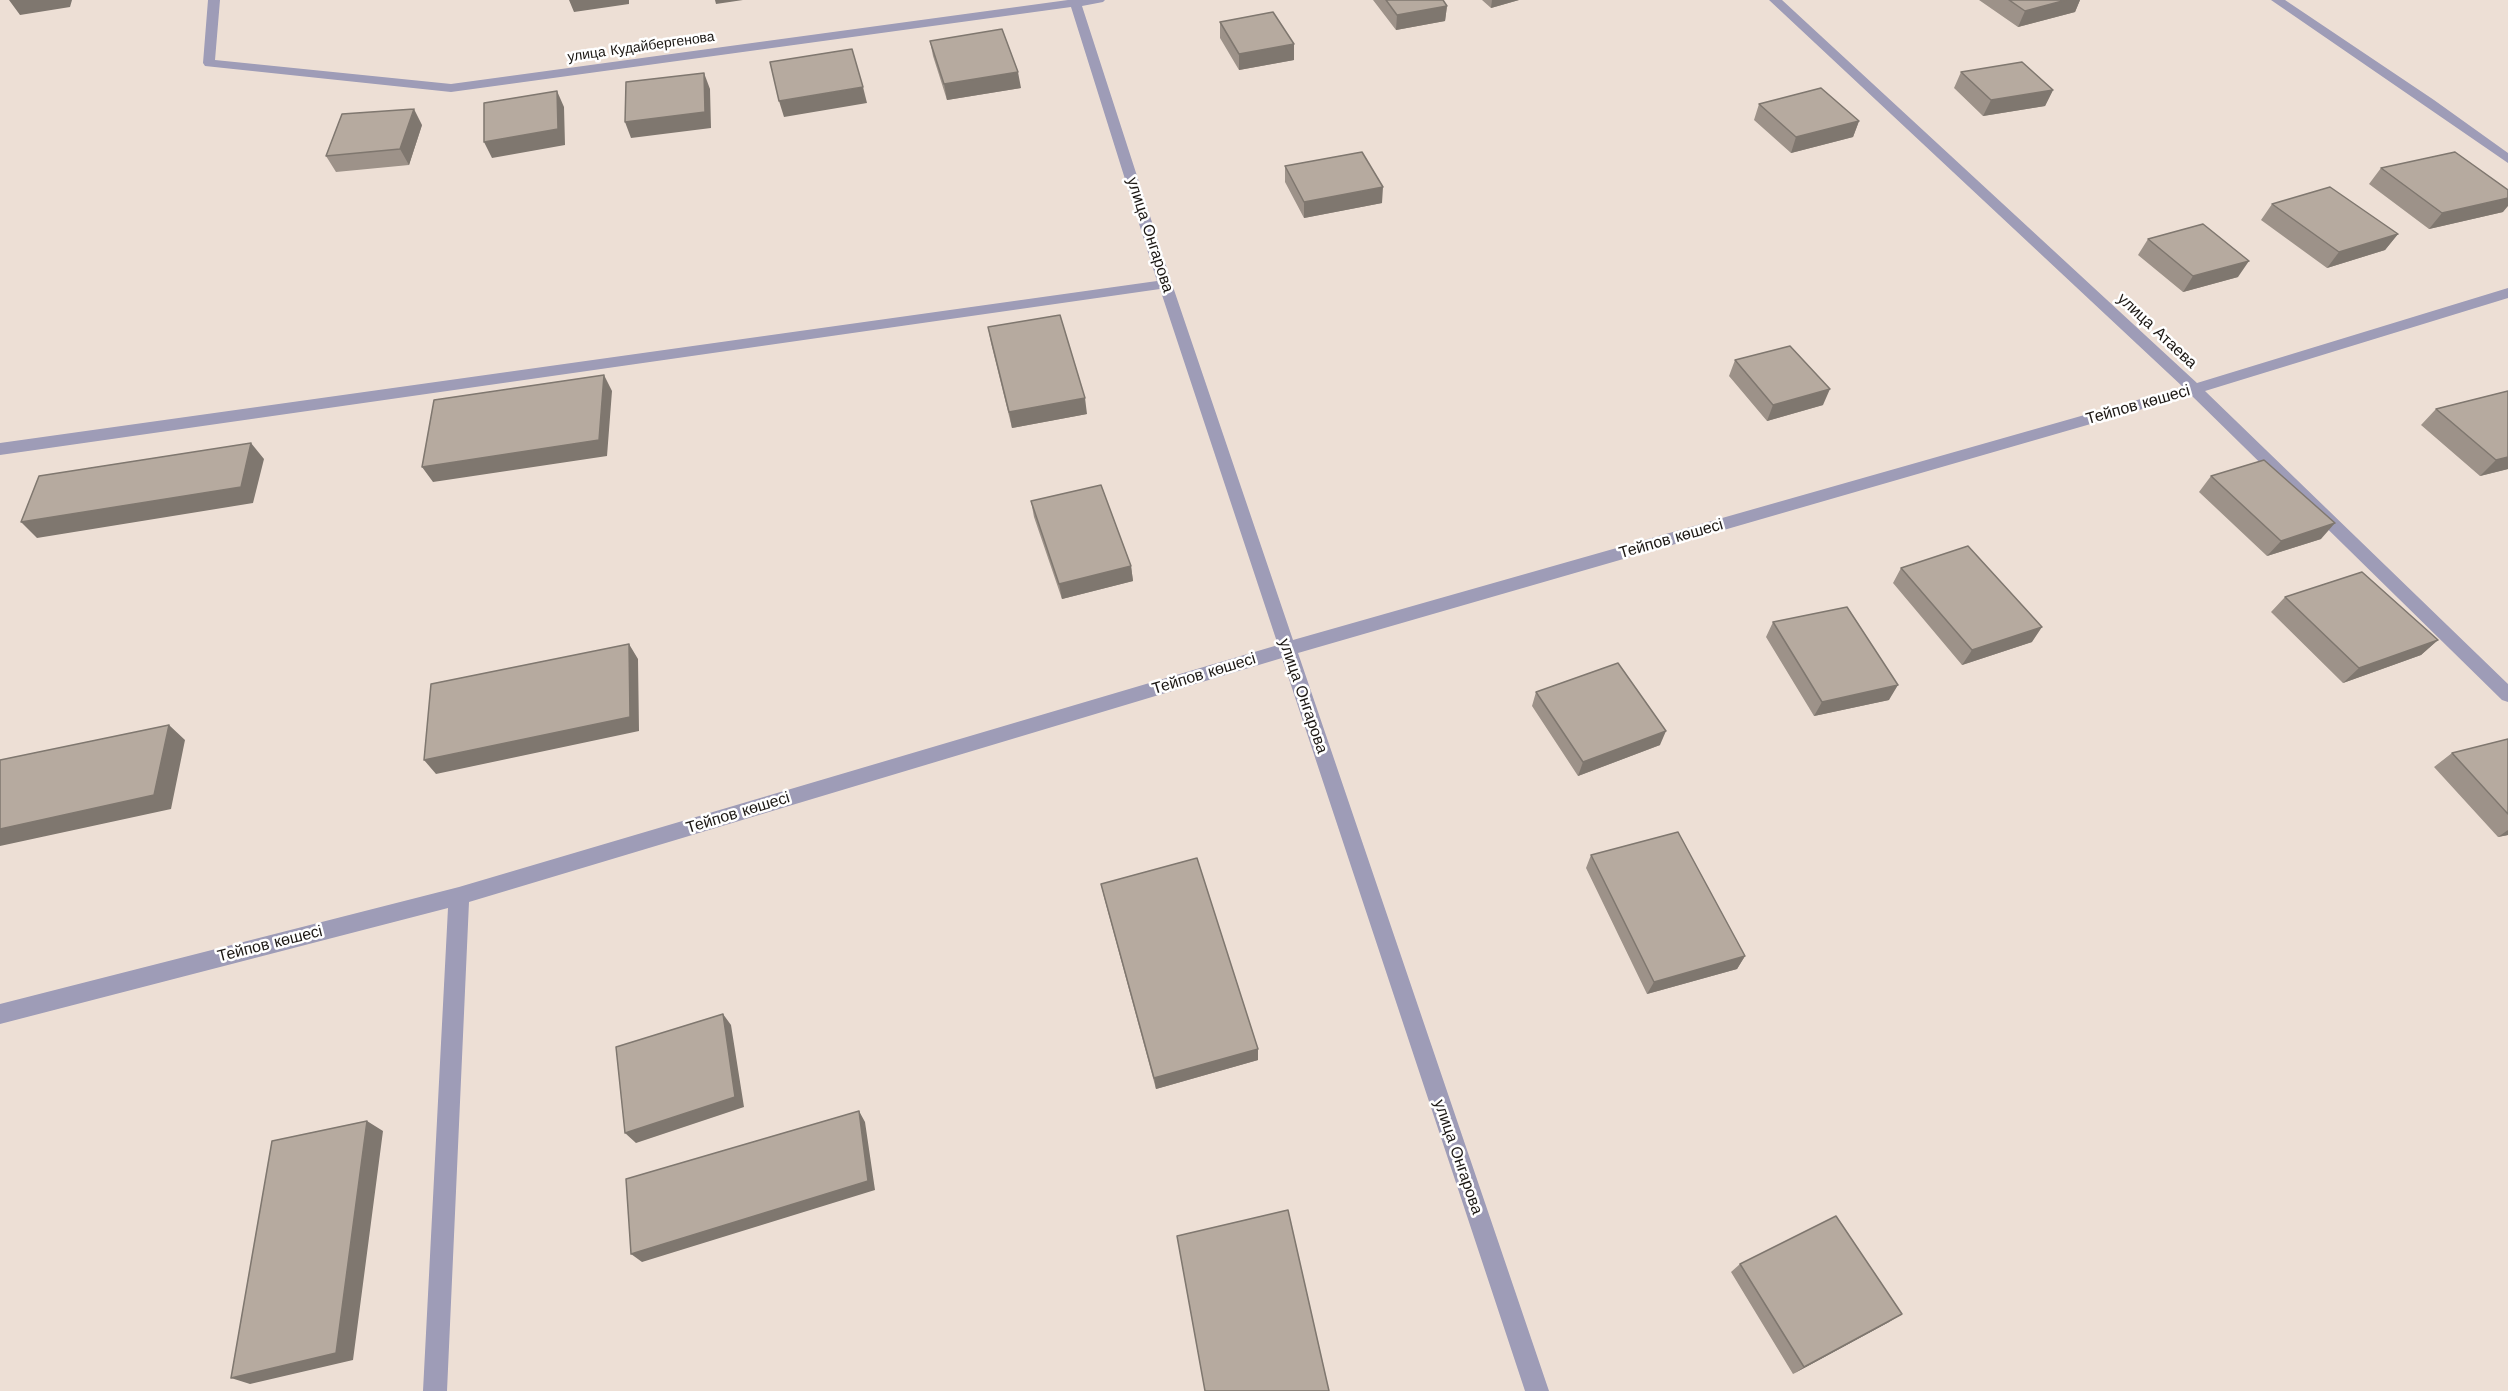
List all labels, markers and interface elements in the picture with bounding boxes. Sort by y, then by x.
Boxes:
street label: улица Кудайбергенова [566,28,716,66]
street label: улица Онгарова [1122,175,1178,295]
street label: улица Атаева [2113,289,2201,373]
street label: Тейпов көшесі [2084,381,2192,429]
street label: Тейпов көшесі [1617,515,1725,563]
street label: улица Онгарова [1274,636,1332,756]
street label: Тейпов көшесі [1150,649,1258,699]
street label: Тейпов көшесі [684,788,792,838]
street label: Тейпов көшесі [216,922,324,966]
street label: улица Онгарова [1429,1097,1487,1217]

